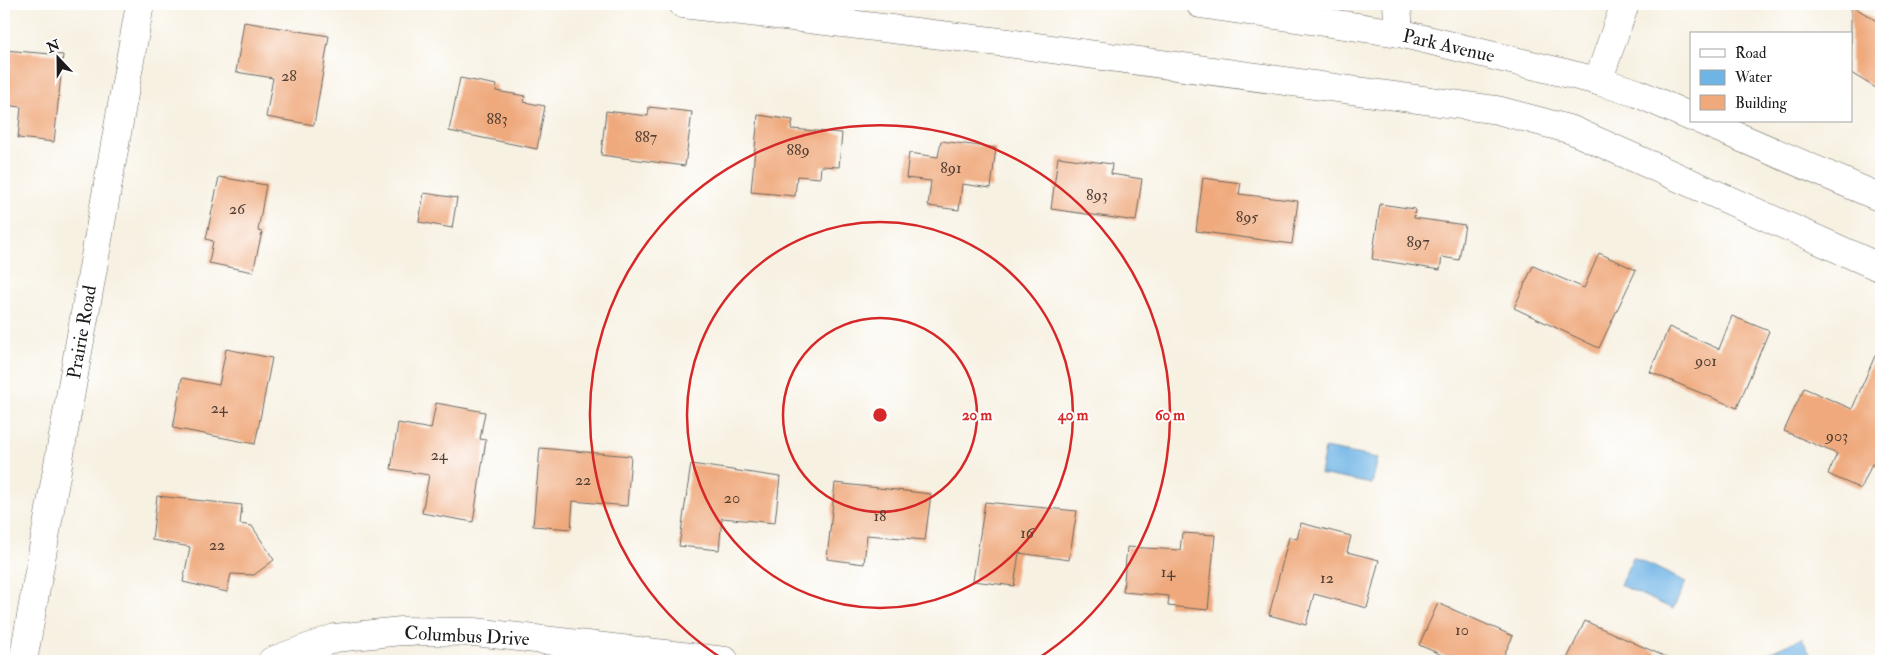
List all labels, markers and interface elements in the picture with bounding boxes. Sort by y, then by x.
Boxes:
street label: Park Avenue [1400,24,1497,68]
north arrow [32,32,82,82]
legend [1690,32,1852,122]
text: N [43,36,63,57]
text: Road [1735,44,1767,63]
house number: 28 [281,66,297,86]
text: Water [1734,68,1772,87]
text: Building [1735,94,1787,113]
house number: 883 [486,109,508,129]
house number: 887 [635,127,658,147]
house number: 889 [786,140,810,160]
house number: 891 [940,158,962,178]
house number: 893 [1086,185,1108,205]
house number: 26 [229,199,246,219]
house number: 895 [1236,207,1258,227]
house number: 897 [1406,232,1430,252]
street label: Prairie Road [62,283,102,381]
house number: 901 [1694,351,1717,371]
house number: 24 [211,398,229,418]
centre of rings [871,406,889,424]
text: 20 m [962,406,992,425]
text: 40 m [1057,406,1089,425]
text: 60 m [1155,406,1185,425]
house number: 903 [1825,426,1848,446]
house number: 24 [431,445,449,465]
house number: 22 [575,470,591,490]
house number: 20 [724,488,740,508]
house number: 18 [873,506,887,526]
house number: 16 [1020,523,1035,543]
house number: 22 [209,535,225,555]
house number: 14 [1161,562,1177,582]
house number: 12 [1320,568,1334,588]
house number: 10 [1455,620,1469,640]
street label: Columbus Drive [404,621,530,651]

